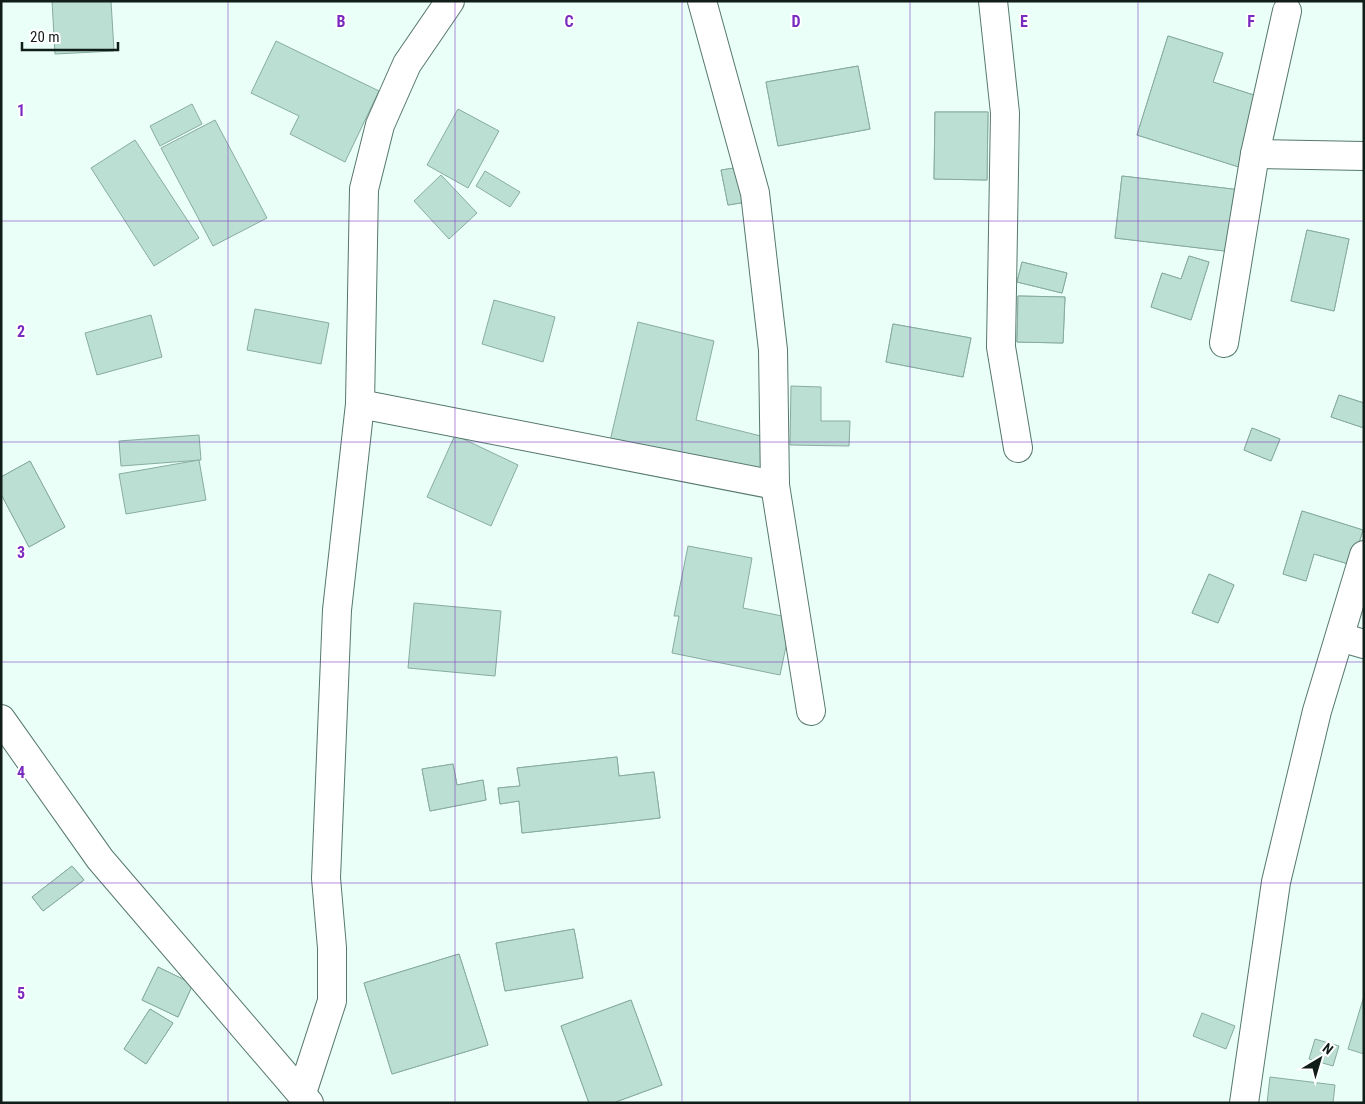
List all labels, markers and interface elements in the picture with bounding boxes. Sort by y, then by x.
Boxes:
text: B [337,12,346,31]
text: C [564,12,574,31]
text: D [791,12,801,31]
text: E [1020,12,1028,31]
text: F [1247,12,1255,31]
scale bar [22,20,119,52]
text: 20 m [30,28,60,46]
text: 1 [17,101,25,120]
text: 2 [17,322,25,341]
text: 3 [17,543,25,562]
text: 4 [17,763,25,782]
text: 5 [17,984,25,1003]
north arrow [1295,1034,1345,1084]
text: N [1320,1040,1336,1058]

